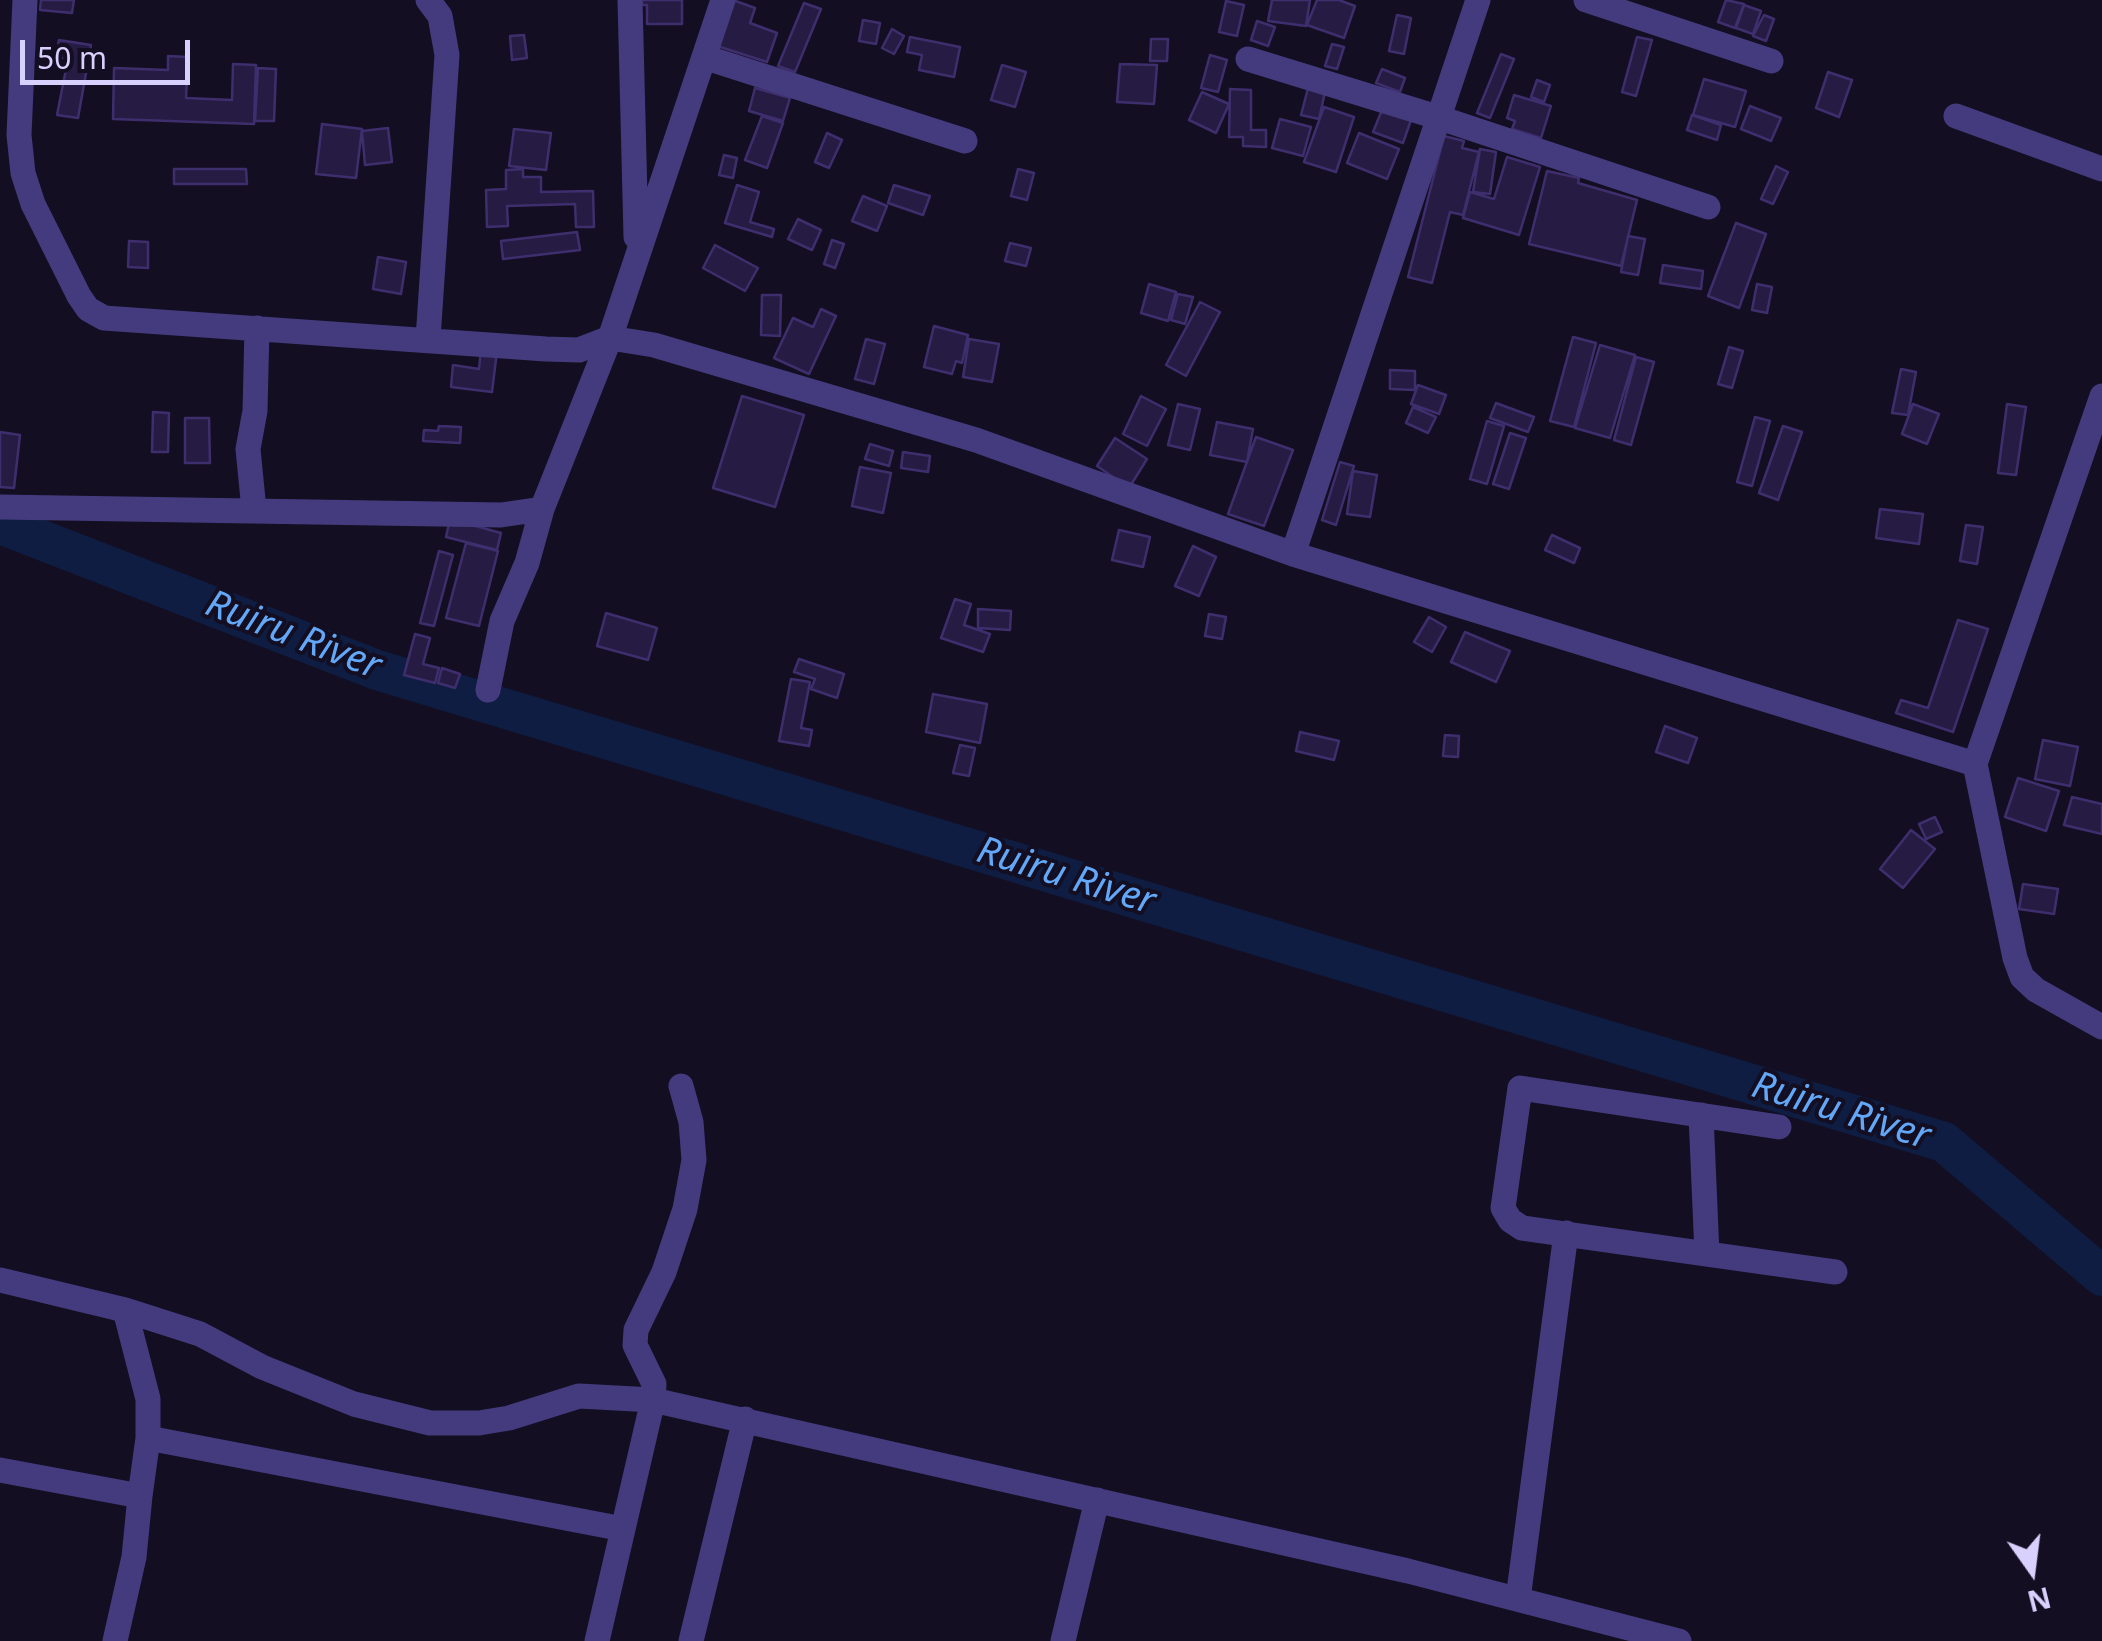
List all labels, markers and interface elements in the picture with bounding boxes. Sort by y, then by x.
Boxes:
scale bar [25,20,195,82]
text: 50 m [37,37,107,78]
water label: Ruiru River [199,582,387,690]
water label: Ruiru River [971,828,1161,926]
water label: Ruiru River [1746,1063,1936,1161]
north arrow [1982,1521,2082,1621]
text: N [2024,1579,2055,1621]

